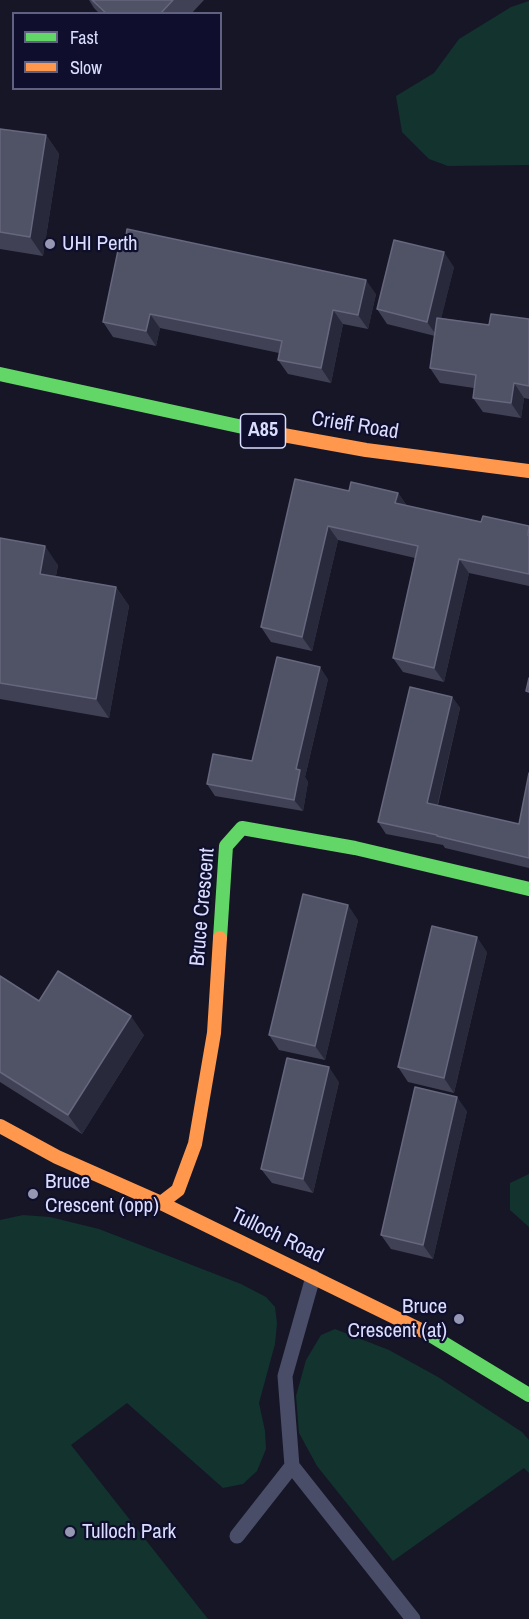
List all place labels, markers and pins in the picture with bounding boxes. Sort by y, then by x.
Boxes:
place label: UHI Perth [62,231,138,257]
marker: UHI Perth [43,237,57,251]
place label: Bruce Crescent (opp) [45,1169,159,1219]
marker: Bruce Crescent (opp) [26,1187,40,1201]
place label: Bruce Crescent (at) [347,1294,447,1344]
marker: Bruce Crescent (at) [452,1312,466,1326]
place label: Tulloch Park [82,1519,176,1545]
marker: Tulloch Park [63,1525,77,1539]

